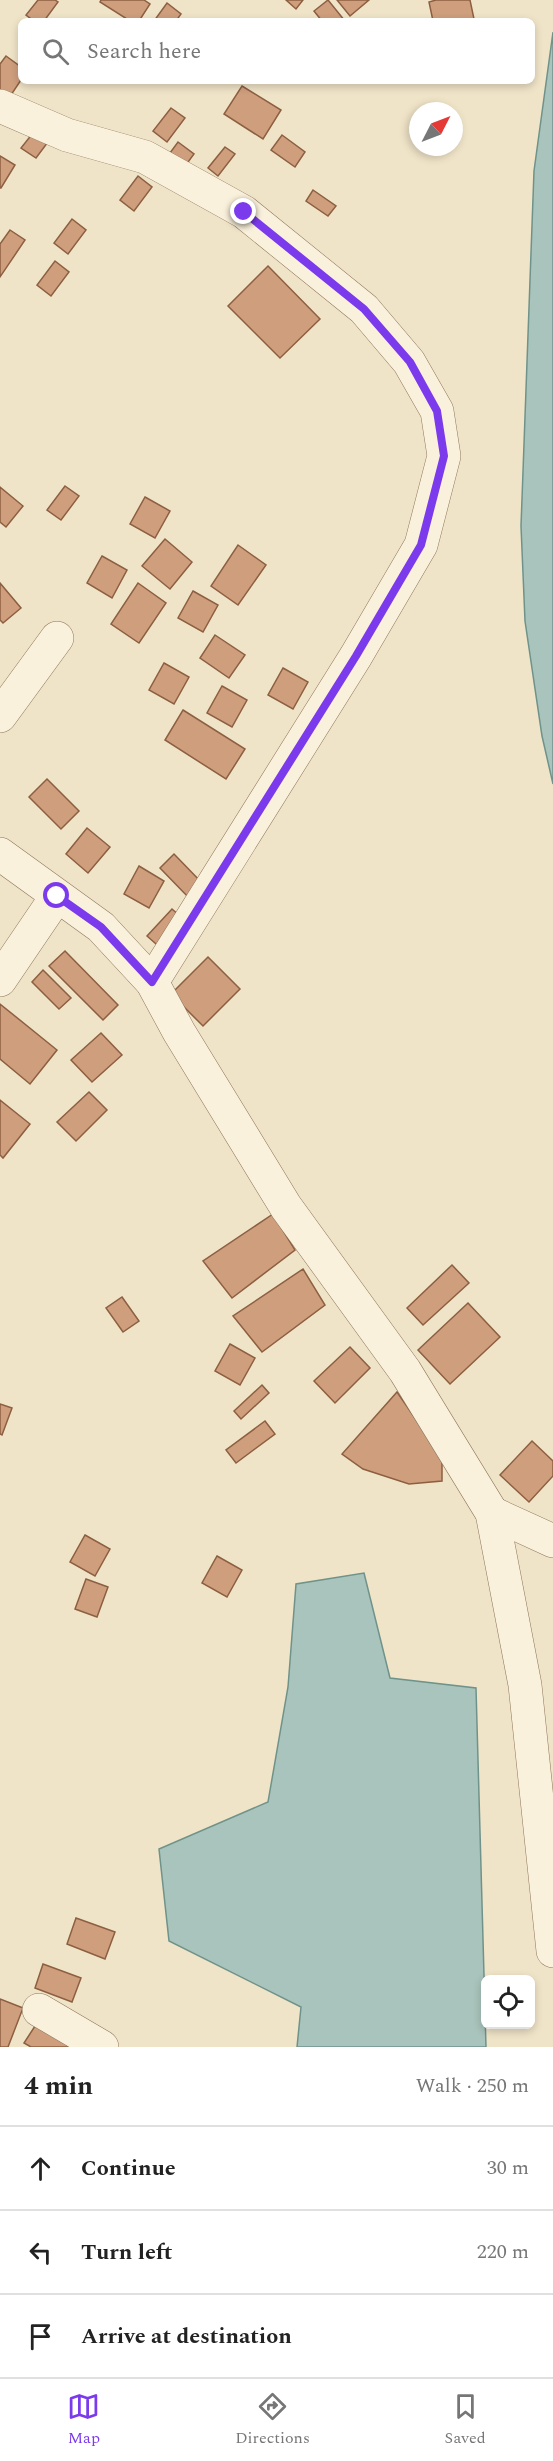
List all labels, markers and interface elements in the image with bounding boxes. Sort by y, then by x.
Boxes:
search box [18,18,535,84]
icon: search [39,35,72,68]
text: Search here [87,35,201,68]
north arrow [409,102,463,156]
route end [230,198,256,224]
route start [43,882,69,908]
map controls [481,1975,535,2029]
button: locate [481,1975,535,2029]
text: 4 min [24,2066,93,2106]
text: Walk · 250 m [416,2071,529,2101]
icon: ahead [24,2152,57,2185]
text: Continue [81,2152,176,2185]
text: 30 m [487,2153,529,2183]
icon: left [24,2236,57,2269]
text: Turn left [81,2236,173,2269]
text: 220 m [477,2237,529,2267]
icon: arrive [24,2320,57,2353]
text: Arrive at destination [81,2320,292,2353]
tab: Map [67,2390,100,2450]
tab: Directions [235,2390,310,2450]
tab: Saved [445,2390,486,2450]

